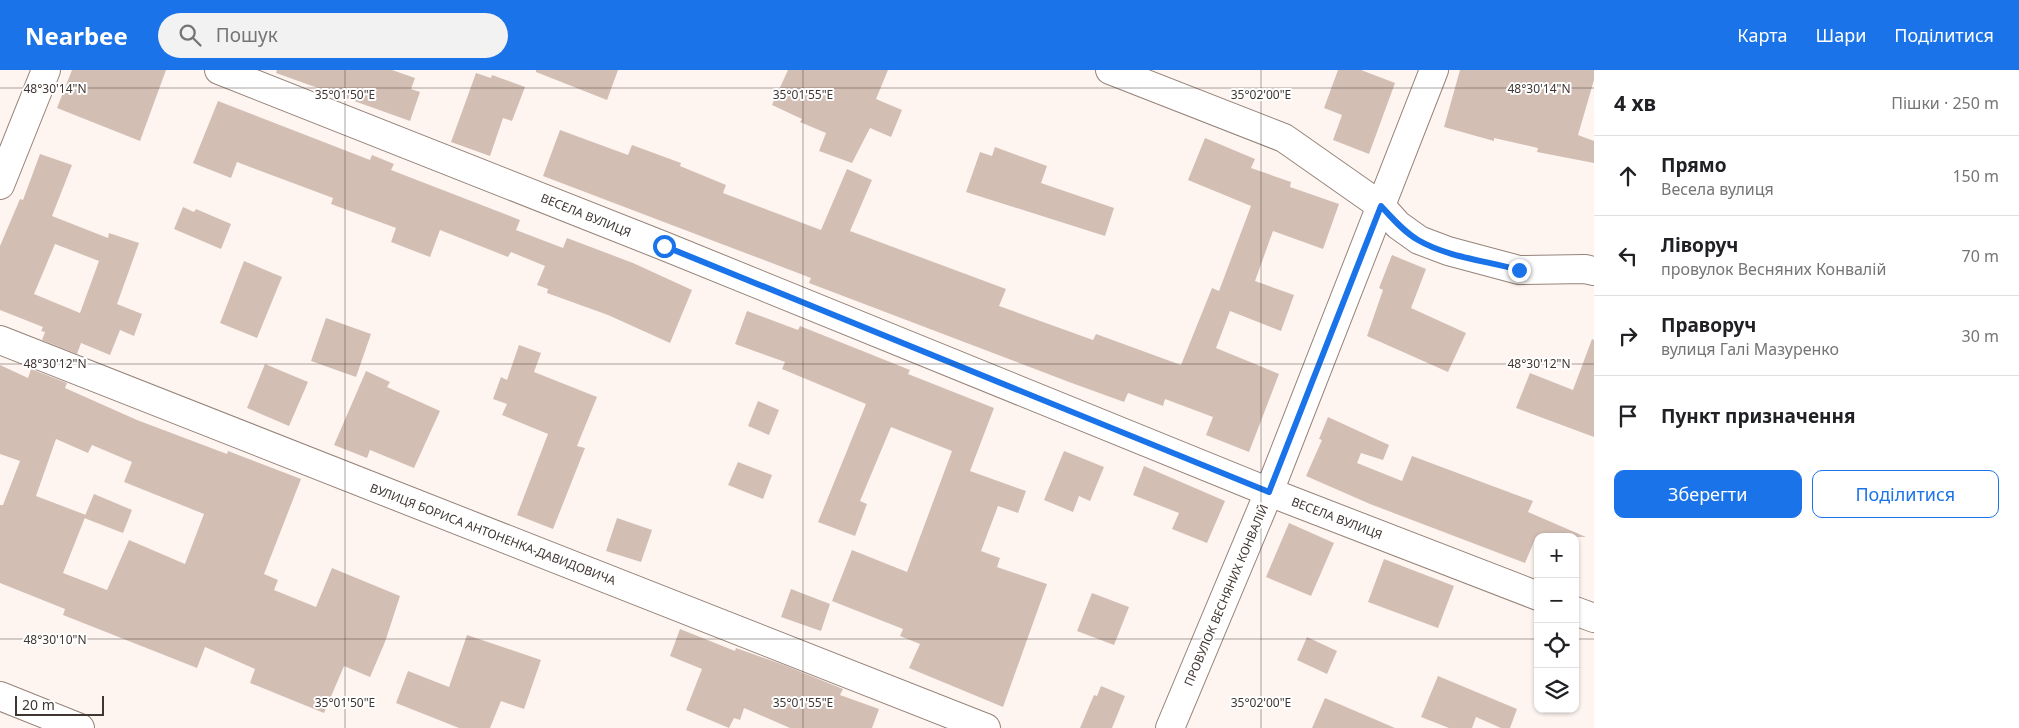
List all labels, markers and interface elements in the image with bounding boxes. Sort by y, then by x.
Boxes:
search box [158,13,508,58]
text: Nearbee [25,19,128,52]
icon: search [176,21,204,49]
text: Пошук [216,22,278,48]
text: Карта [1737,23,1788,47]
text: Шари [1816,23,1866,47]
text: Поділитися [1894,23,1994,47]
text: 48°30'14"N [23,80,87,97]
text: 48°30'14"N [1507,80,1571,97]
text: 35°01'50"E [315,86,375,103]
text: 35°01'55"E [773,86,833,103]
text: 35°02'00"E [1231,86,1291,103]
text: 4 хв [1614,89,1656,117]
text: Пішки · 250 m [1891,92,1999,114]
text: Прямо [1661,152,1727,178]
icon: ahead [1614,162,1642,190]
text: 150 m [1952,165,1999,187]
text: Весела вулиця [1661,178,1774,200]
street label: ВЕСЕЛА ВУЛИЦЯ [538,189,634,241]
text: Ліворуч [1661,232,1738,258]
route start [653,235,676,258]
icon: left [1614,242,1642,270]
text: 70 m [1962,245,1999,267]
text: провулок Весняних Конвалій [1661,258,1886,280]
route end [1508,259,1531,282]
text: Праворуч [1661,312,1756,338]
icon: right [1614,322,1642,350]
text: 30 m [1962,325,1999,347]
text: вулиця Галі Мазуренко [1661,338,1839,360]
text: 48°30'12"N [23,355,87,372]
text: 48°30'12"N [1507,355,1571,372]
icon: arrive [1614,402,1642,430]
text: Пункт призначення [1661,403,1855,429]
button: Зберегти [1614,470,1802,518]
button: Поділитися [1812,470,1999,518]
street label: ВУЛИЦЯ БОРИСА АНТОНЕНКА-ДАВИДОВИЧА [368,479,619,589]
street label: ВЕСЕЛА ВУЛИЦЯ [1289,493,1385,543]
street label: ПРОВУЛОК ВЕСНЯНИХ КОНВАЛІЙ [1180,501,1272,689]
map controls [1534,533,1579,713]
button: + [1534,533,1579,578]
button: − [1534,578,1579,623]
button: locate [1534,623,1579,668]
text: 48°30'10"N [23,631,87,648]
button: layers [1534,668,1579,713]
scale bar [15,693,104,716]
text: 35°01'50"E [315,694,375,711]
text: 35°01'55"E [773,694,833,711]
text: 35°02'00"E [1231,694,1291,711]
text: 20 m [22,695,55,714]

